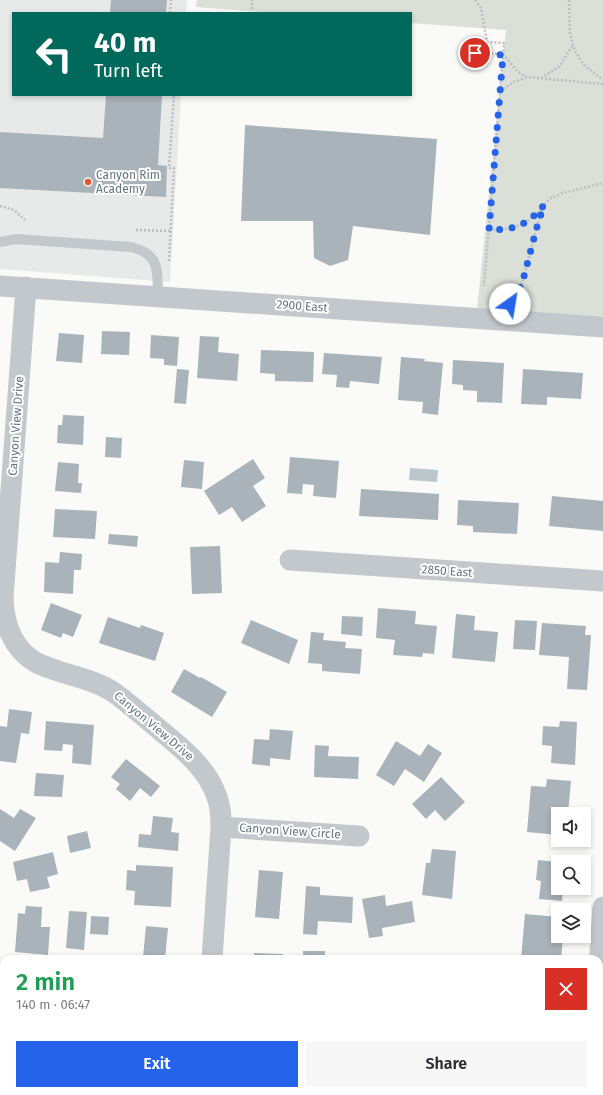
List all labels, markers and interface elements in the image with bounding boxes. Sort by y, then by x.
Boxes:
text: 40 m [94,26,157,59]
icon: left [28,28,80,80]
pin [458,36,492,70]
icon: arrive [464,42,486,64]
text: Turn left [94,60,163,82]
place label: Canyon Rim Academy [96,168,160,196]
marker: Canyon Rim Academy [83,177,93,187]
position arrow [489,283,531,325]
street label: 2900 East [276,297,329,315]
street label: Canyon View Drive [6,376,26,476]
street label: 2850 East [421,562,474,580]
street label: Canyon View Drive [111,689,197,763]
map controls [551,807,591,943]
button: sound [551,807,591,847]
street label: Canyon View Circle [239,820,341,842]
button: search [551,855,591,895]
button: layers [551,903,591,943]
text: 2 min [16,968,75,996]
button: close [545,968,587,1010]
text: 140 m · 06:47 [16,997,90,1012]
button: Exit [16,1041,298,1087]
button: Share [306,1041,587,1087]

